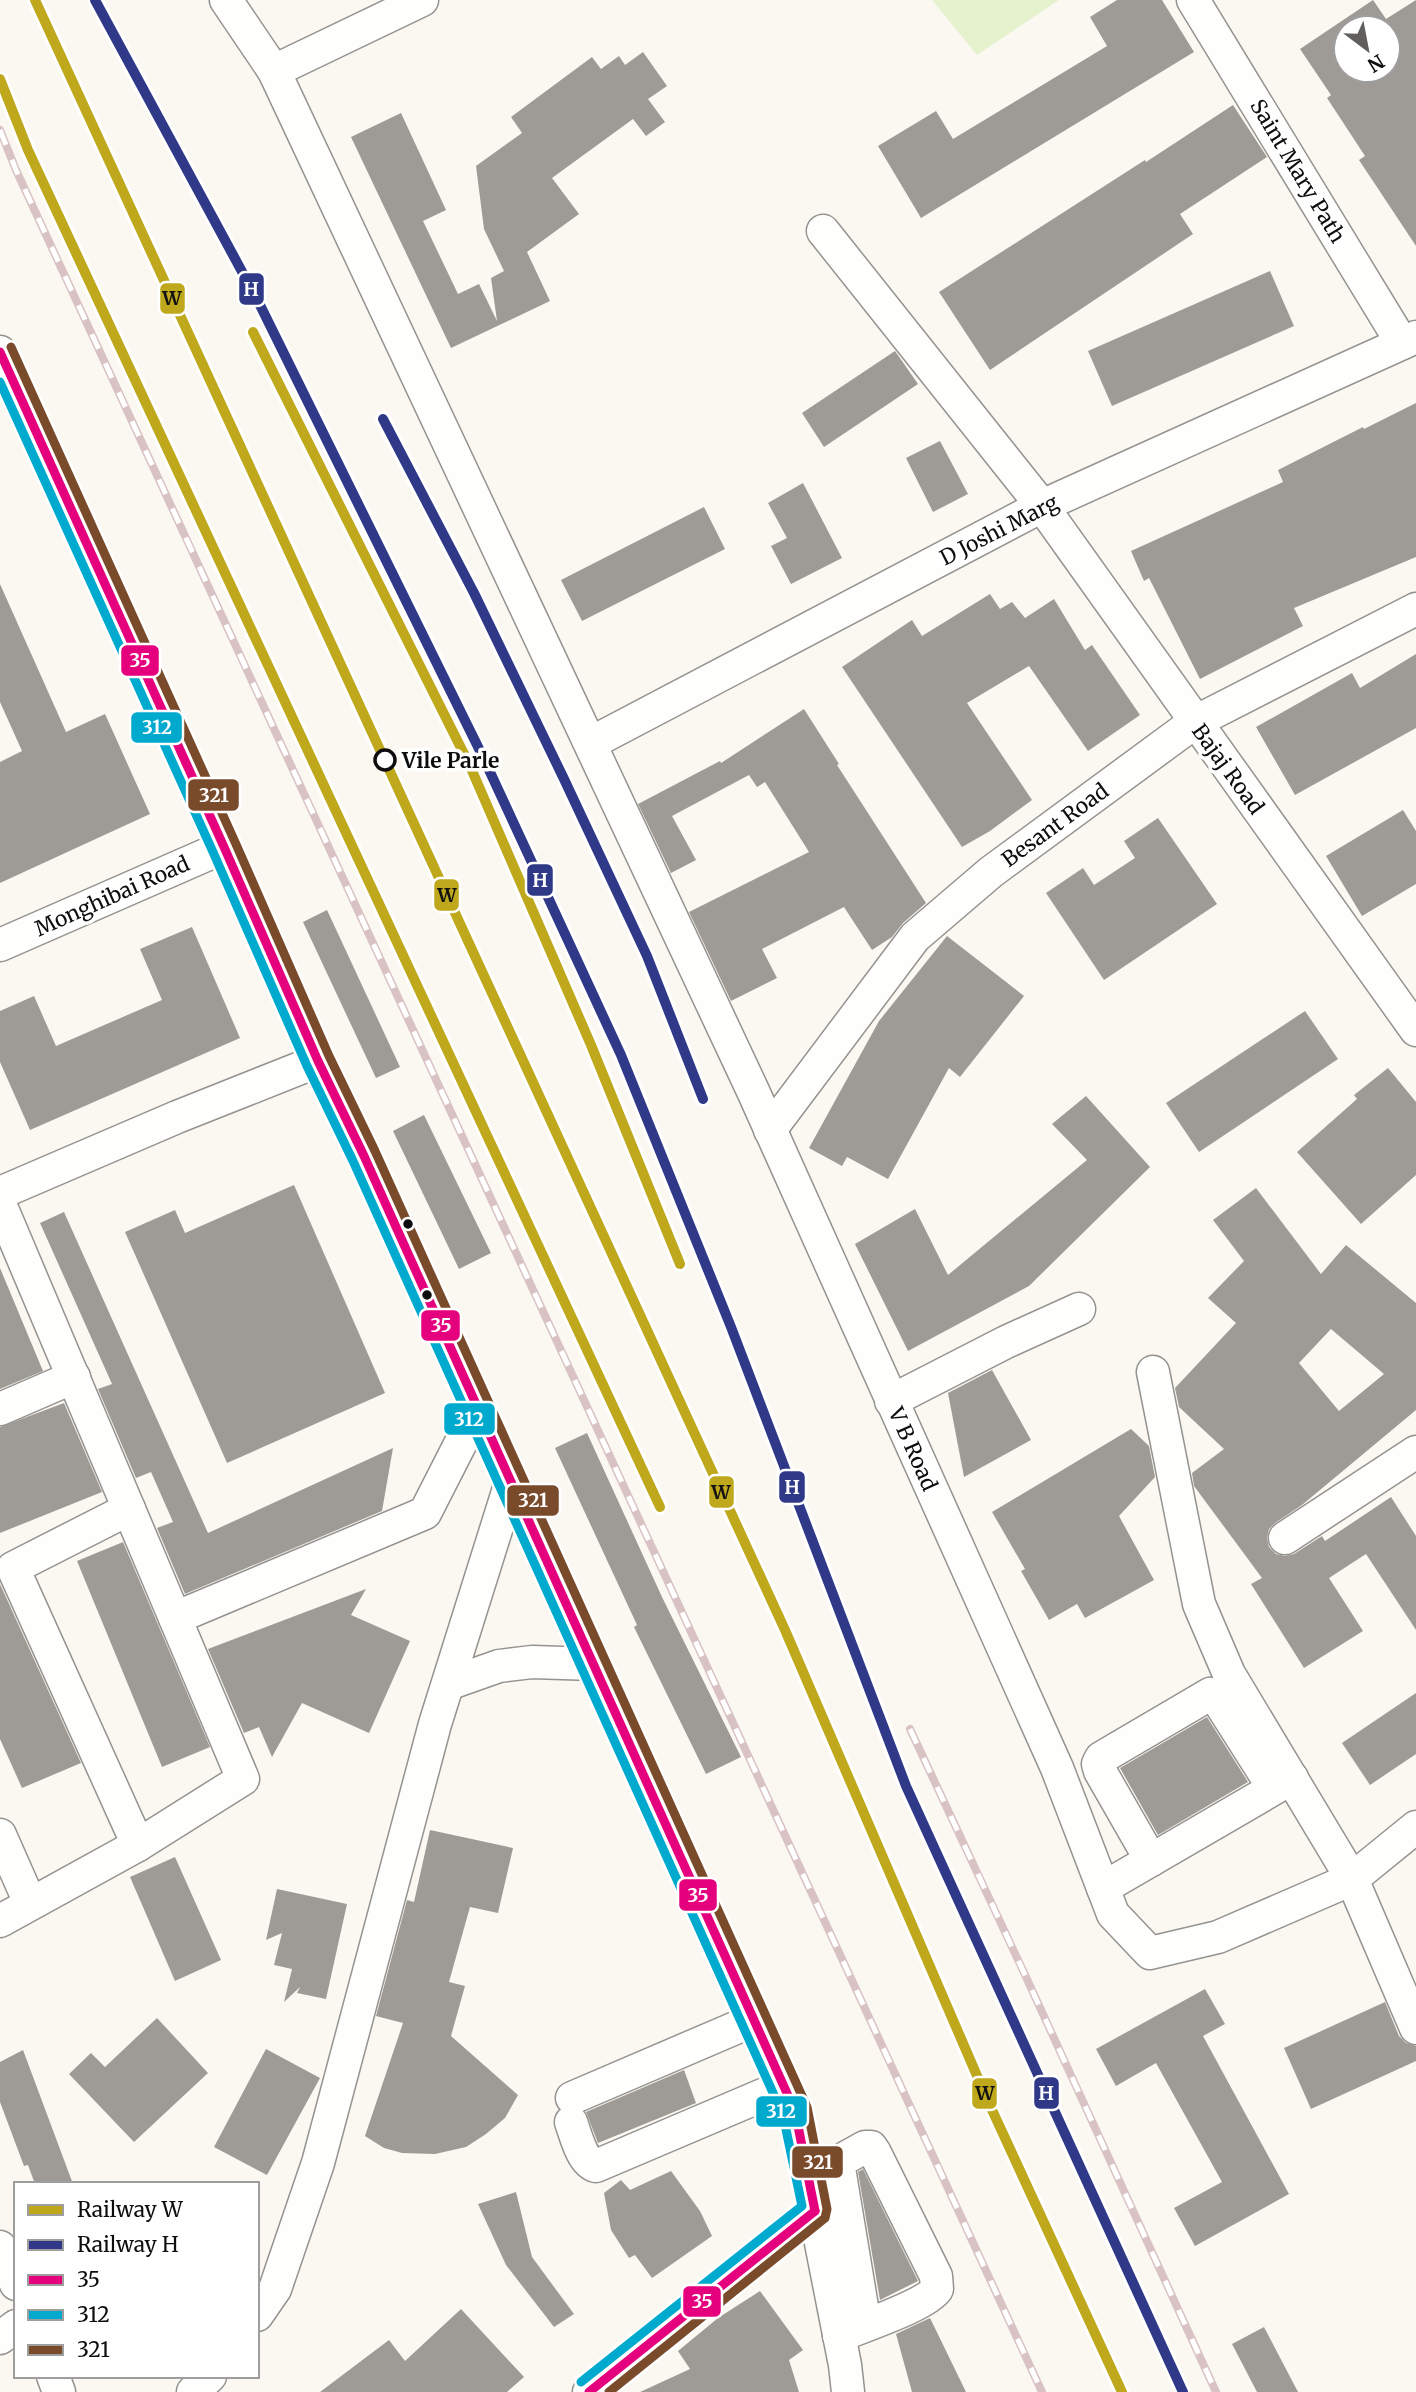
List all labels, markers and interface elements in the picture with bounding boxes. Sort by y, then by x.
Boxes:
north arrow [1332,14,1402,84]
text: N [1363,49,1389,78]
street label: Saint Mary Path [1244,94,1352,248]
line badge: H [238,272,265,306]
text: H [243,277,259,301]
line badge: W [159,282,186,315]
text: W [161,286,182,310]
street label: D Joshi Marg [935,488,1063,571]
line badge: 35 [120,644,160,677]
text: 35 [129,648,151,672]
line badge: 312 [130,711,183,744]
text: 312 [142,715,172,739]
street label: Bajaj Road [1186,718,1270,820]
place label: Vile Parle [401,747,499,774]
marker: Vile Parle [374,749,396,771]
street label: Besant Road [996,777,1114,873]
line badge: 321 [187,778,240,812]
text: 321 [199,783,229,807]
street label: Monghibai Road [31,850,194,942]
line badge: H [526,863,554,897]
text: H [532,868,548,892]
line badge: W [433,878,460,912]
text: W [436,883,457,907]
unlabelled marker [401,1217,415,1231]
unlabelled marker [420,1288,434,1302]
line badge: 35 [420,1309,461,1342]
text: 35 [430,1313,452,1337]
line badge: 312 [443,1402,496,1436]
street label: V B Road [882,1402,944,1495]
text: 312 [454,1407,484,1431]
line badge: H [778,1470,806,1504]
line badge: W [708,1475,735,1509]
text: H [784,1475,800,1499]
text: W [710,1480,731,1504]
line badge: 321 [506,1484,560,1517]
text: 321 [518,1488,548,1512]
line badge: 35 [678,1878,718,1912]
text: 35 [687,1883,709,1907]
line badge: H [1033,2076,1060,2110]
line badge: W [971,2077,998,2110]
text: W [974,2081,995,2105]
text: H [1038,2081,1054,2105]
line badge: 312 [755,2095,808,2128]
text: 312 [766,2099,796,2123]
line badge: 321 [791,2145,844,2179]
text: 321 [803,2150,833,2174]
legend [14,2182,259,2378]
text: Railway W [77,2196,184,2223]
text: Railway H [77,2231,179,2258]
text: 35 [77,2266,100,2293]
line badge: 35 [682,2285,722,2318]
text: 35 [691,2289,713,2313]
text: 312 [77,2301,110,2328]
text: 321 [77,2336,110,2363]

